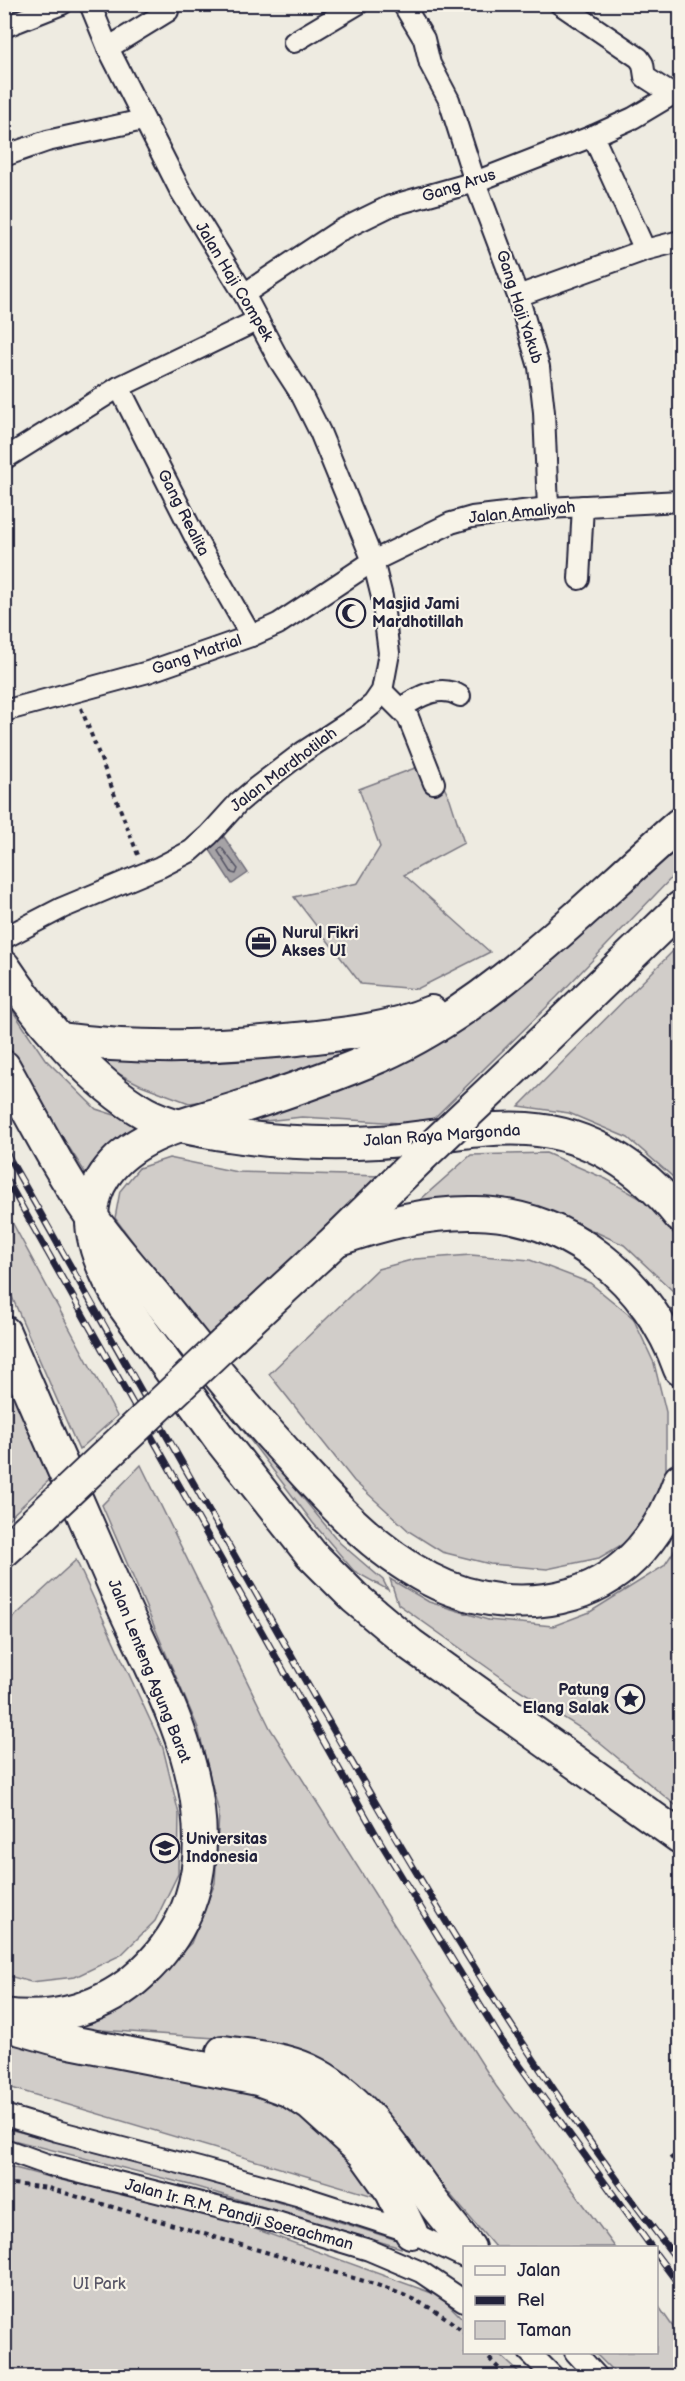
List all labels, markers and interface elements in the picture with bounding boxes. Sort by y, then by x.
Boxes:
street label: Gang Arus [420,165,498,207]
street label: Jalan Haji Compek [191,219,277,345]
street label: Gang Haji Yakub [492,248,546,366]
street label: Gang Realita [153,467,213,559]
street label: Jalan Amaliyah [468,498,576,528]
place label: Masjid Jami Mardhotillah [372,595,463,632]
mosque icon: Masjid Jami Mardhotillah [335,597,367,629]
street label: Gang Matrial [150,631,244,679]
street label: Jalan Mardhotilah [227,724,341,816]
place label: Nurul Fikri Akses UI [281,924,359,961]
office icon: Nurul Fikri Akses UI [245,926,277,958]
street label: Jalan Raya Margonda [363,1121,521,1151]
street label: Jalan Lenteng Agung Barat [103,1576,195,1766]
place label: Patung Elang Salak [523,1681,610,1718]
place icon: Patung Elang Salak [614,1683,646,1715]
place label: Universitas Indonesia [186,1830,267,1867]
school or university icon: Universitas Indonesia [149,1832,181,1864]
street label: Jalan Ir. R.M. Pandji Soerachman [123,2175,355,2255]
legend [463,2246,658,2354]
text: Jalan [517,2260,560,2281]
park label: UI Park [72,2275,126,2294]
text: Rel [517,2290,545,2311]
text: Taman [517,2320,571,2341]

